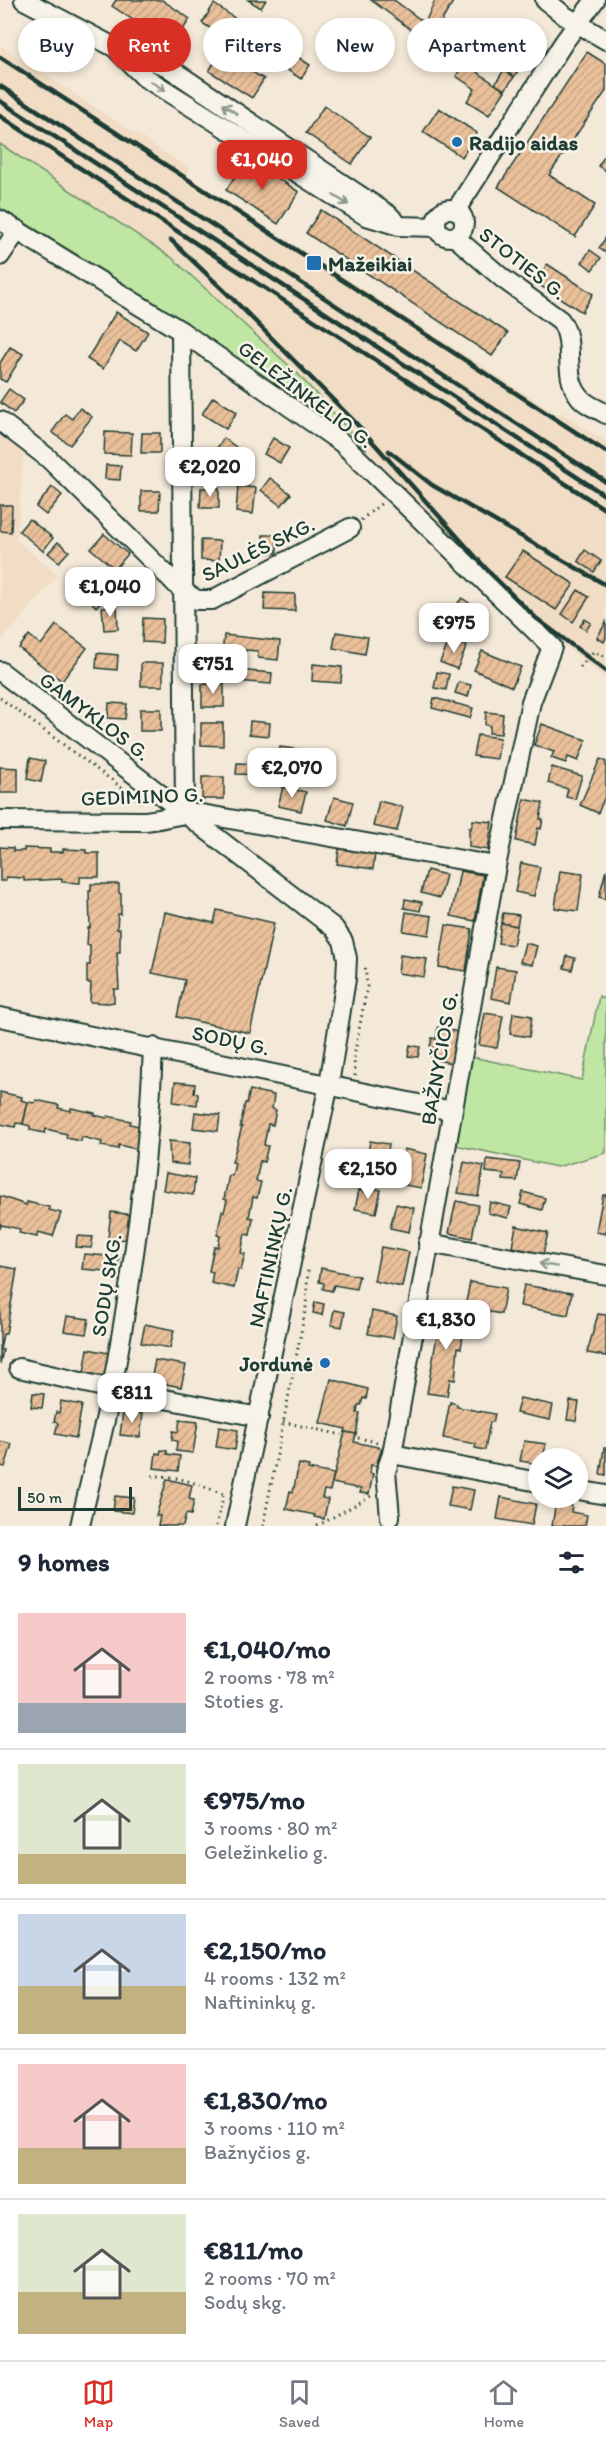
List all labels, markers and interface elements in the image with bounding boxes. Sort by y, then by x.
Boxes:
chip: Buy [18,18,95,72]
chip: Rent [107,18,191,72]
chip: Filters [203,18,303,72]
chip: New [315,18,395,72]
chip: Apartment [407,18,547,72]
one-way arrow [149,80,166,92]
one-way arrow [223,103,239,115]
place label: Radijo aidas [469,130,578,156]
marker: Radijo aidas [450,135,464,149]
pin: €1,040 [213,140,311,191]
text: €1,040 [231,147,293,171]
one-way arrow [332,195,349,207]
street label: STOTIES G. [474,221,572,305]
place label: Mažeikiai [328,251,412,276]
marker: Mažeikiai [305,254,323,272]
street label: GELEŽINKELIO G. [233,335,379,453]
pin: €2,020 [161,447,259,498]
text: €2,020 [179,454,241,478]
street label: SAULĖS SKG. [197,511,319,587]
pin: €1,040 [61,567,159,618]
text: €1,040 [79,574,141,598]
pin: €975 [418,603,490,654]
text: €975 [433,610,475,634]
pin: €751 [177,644,249,695]
text: €751 [192,651,234,675]
street label: GAMYKLOS G. [35,666,155,766]
pin: €2,070 [243,748,341,799]
text: €2,070 [261,755,323,779]
street label: GEDIMINO G. [80,781,204,811]
street label: BAŽNYČIOS G. [415,989,463,1127]
street label: SODŲ G. [190,1020,272,1060]
pin: €2,150 [319,1149,417,1200]
text: €2,150 [339,1156,397,1180]
street label: NAFTININKŲ G. [243,1184,297,1330]
street label: SODŲ SKG. [86,1232,126,1338]
one-way arrow [539,1259,559,1270]
pin: €1,830 [397,1300,495,1351]
text: €1,830 [416,1307,476,1331]
place label: Jordunė [238,1351,313,1376]
marker: Jordunė [318,1356,332,1370]
pin: €811 [96,1373,168,1424]
text: €811 [112,1380,152,1404]
map controls [528,1448,588,1508]
button: layers [528,1448,588,1508]
scale bar [18,1484,132,1512]
text: 50 m [27,1488,62,1507]
text: 9 homes [18,1546,110,1578]
icon: filters [555,1546,588,1579]
text: €1,040/mo [204,1633,331,1665]
icon: home [66,1637,138,1709]
text: 2 rooms · 78 m² [204,1665,335,1689]
text: Stoties g. [204,1689,284,1713]
text: €975/mo [204,1784,305,1816]
icon: home [66,1788,138,1860]
text: 3 rooms · 80 m² [204,1816,337,1840]
text: Geležinkelio g. [204,1840,328,1864]
text: €2,150/mo [204,1934,326,1966]
icon: home [66,1938,138,2010]
text: 4 rooms · 132 m² [204,1966,346,1990]
text: Naftininkų g. [204,1990,316,2014]
text: €1,830/mo [204,2084,328,2116]
icon: home [66,2088,138,2160]
text: 3 rooms · 110 m² [204,2116,345,2140]
text: Bažnyčios g. [204,2140,311,2164]
text: €811/mo [204,2234,303,2266]
icon: home [66,2238,138,2310]
text: 2 rooms · 70 m² [204,2266,336,2290]
text: Sodų skg. [204,2290,287,2314]
tab: Map [82,2376,115,2431]
tab: Saved [279,2376,320,2431]
tab: Home [484,2376,524,2431]

